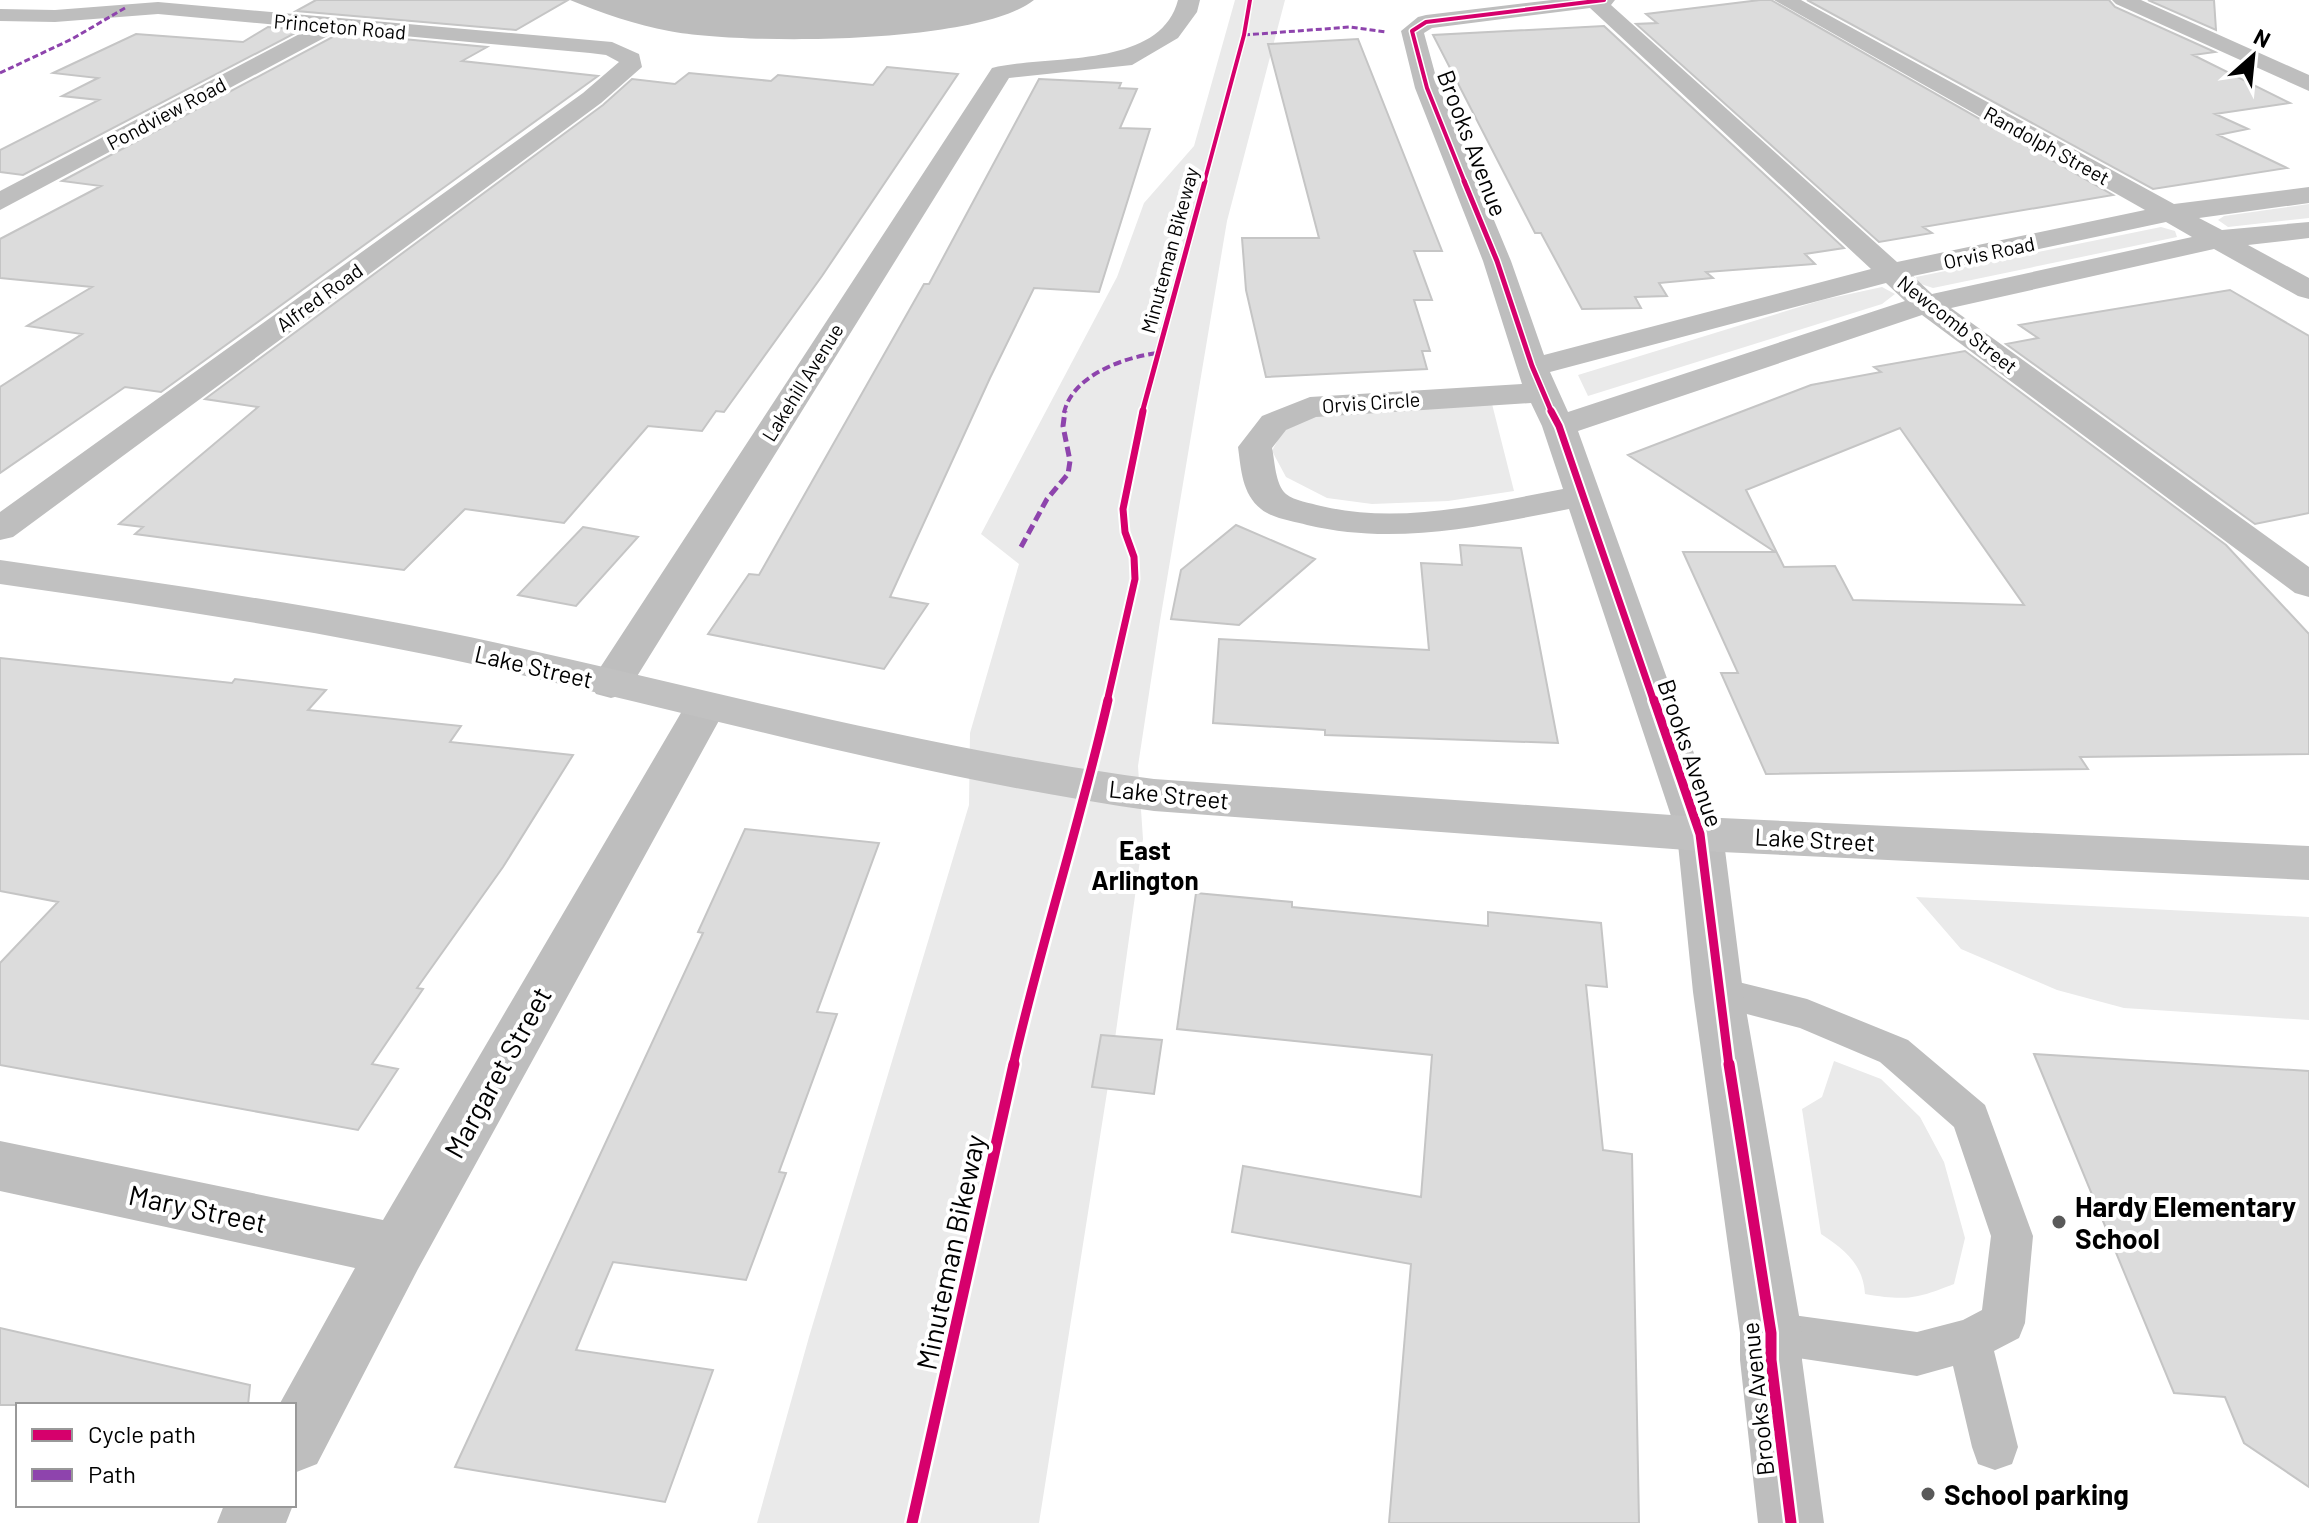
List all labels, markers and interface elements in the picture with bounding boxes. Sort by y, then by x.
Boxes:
street label: Princeton Road [273,8,407,44]
north arrow [2213,16,2293,96]
text: N [2250,22,2275,52]
street label: Brooks Avenue [1432,66,1514,220]
street label: Pondview Road [102,72,230,154]
street label: Randolph Street [1980,101,2114,189]
street label: Minuteman Bikeway [1135,164,1203,336]
street label: Orvis Road [1941,231,2037,273]
street label: Alfred Road [271,258,367,336]
street label: Newcomb Street [1893,270,2023,378]
street label: Lakehill Avenue [756,319,848,445]
street label: Orvis Circle [1321,387,1421,417]
street label: Lake Street [472,638,596,694]
street label: Brooks Avenue [1652,675,1730,831]
street label: Lake Street [1108,773,1230,815]
street label: Lake Street [1754,821,1876,857]
district label: East Arlington [1091,834,1199,895]
street label: Margaret Street [436,980,558,1164]
street label: Minuteman Bikeway [908,1131,992,1373]
street label: Mary Street [126,1177,270,1239]
place label: Hardy Elementary School [2075,1189,2296,1255]
marker: Hardy Elementary School [2050,1213,2068,1231]
street label: Brooks Avenue [1735,1321,1779,1477]
legend [16,1403,296,1507]
text: Cycle path [88,1419,196,1448]
text: Path [88,1459,136,1488]
place label: School parking [1944,1477,2129,1511]
marker: School parking [1919,1485,1937,1503]

